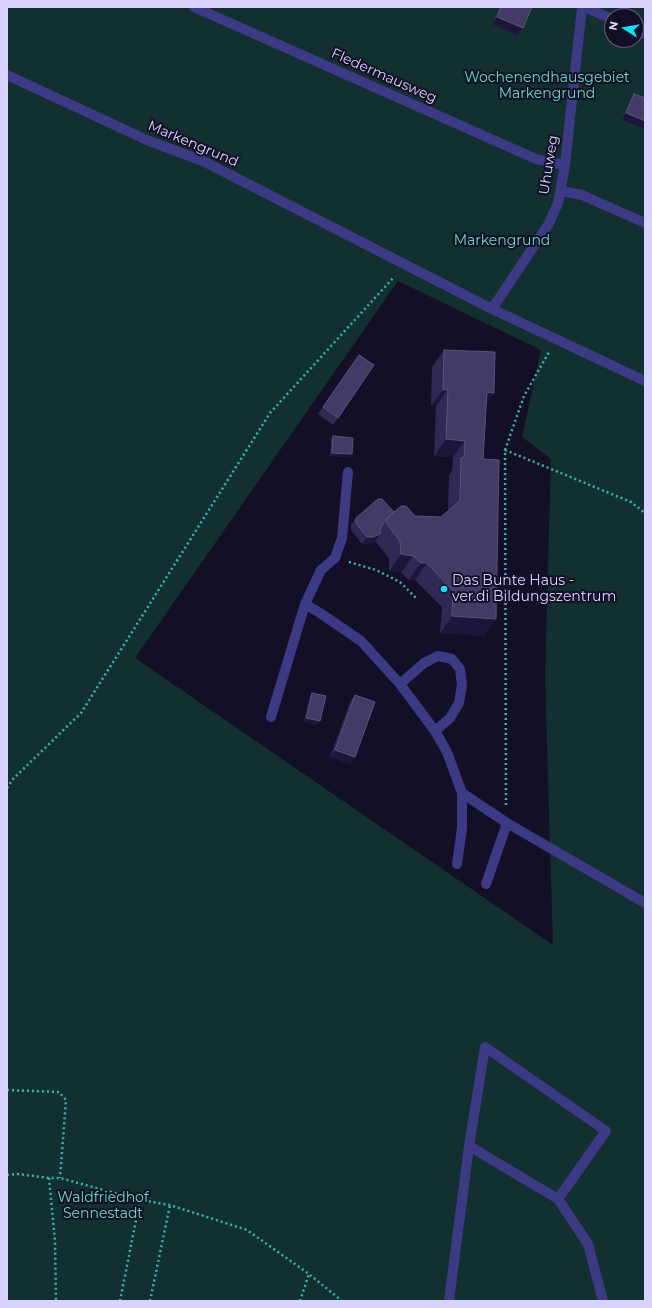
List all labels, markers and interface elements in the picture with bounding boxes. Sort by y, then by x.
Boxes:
north arrow [604,8,644,48]
text: N [605,20,621,32]
street label: Fledermausweg [329,45,439,107]
park label: Wochenendhausgebiet Markengrund [464,70,630,102]
street label: Markengrund [145,117,241,171]
street label: Uhuweg [536,134,562,196]
park label: Markengrund [454,233,550,249]
place label: Das Bunte Haus - ver.di Bildungszentrum [452,573,616,606]
marker: Das Bunte Haus - ver.di Bildungszentrum [439,584,449,594]
park label: Waldfriedhof Sennestadt [57,1190,149,1222]

